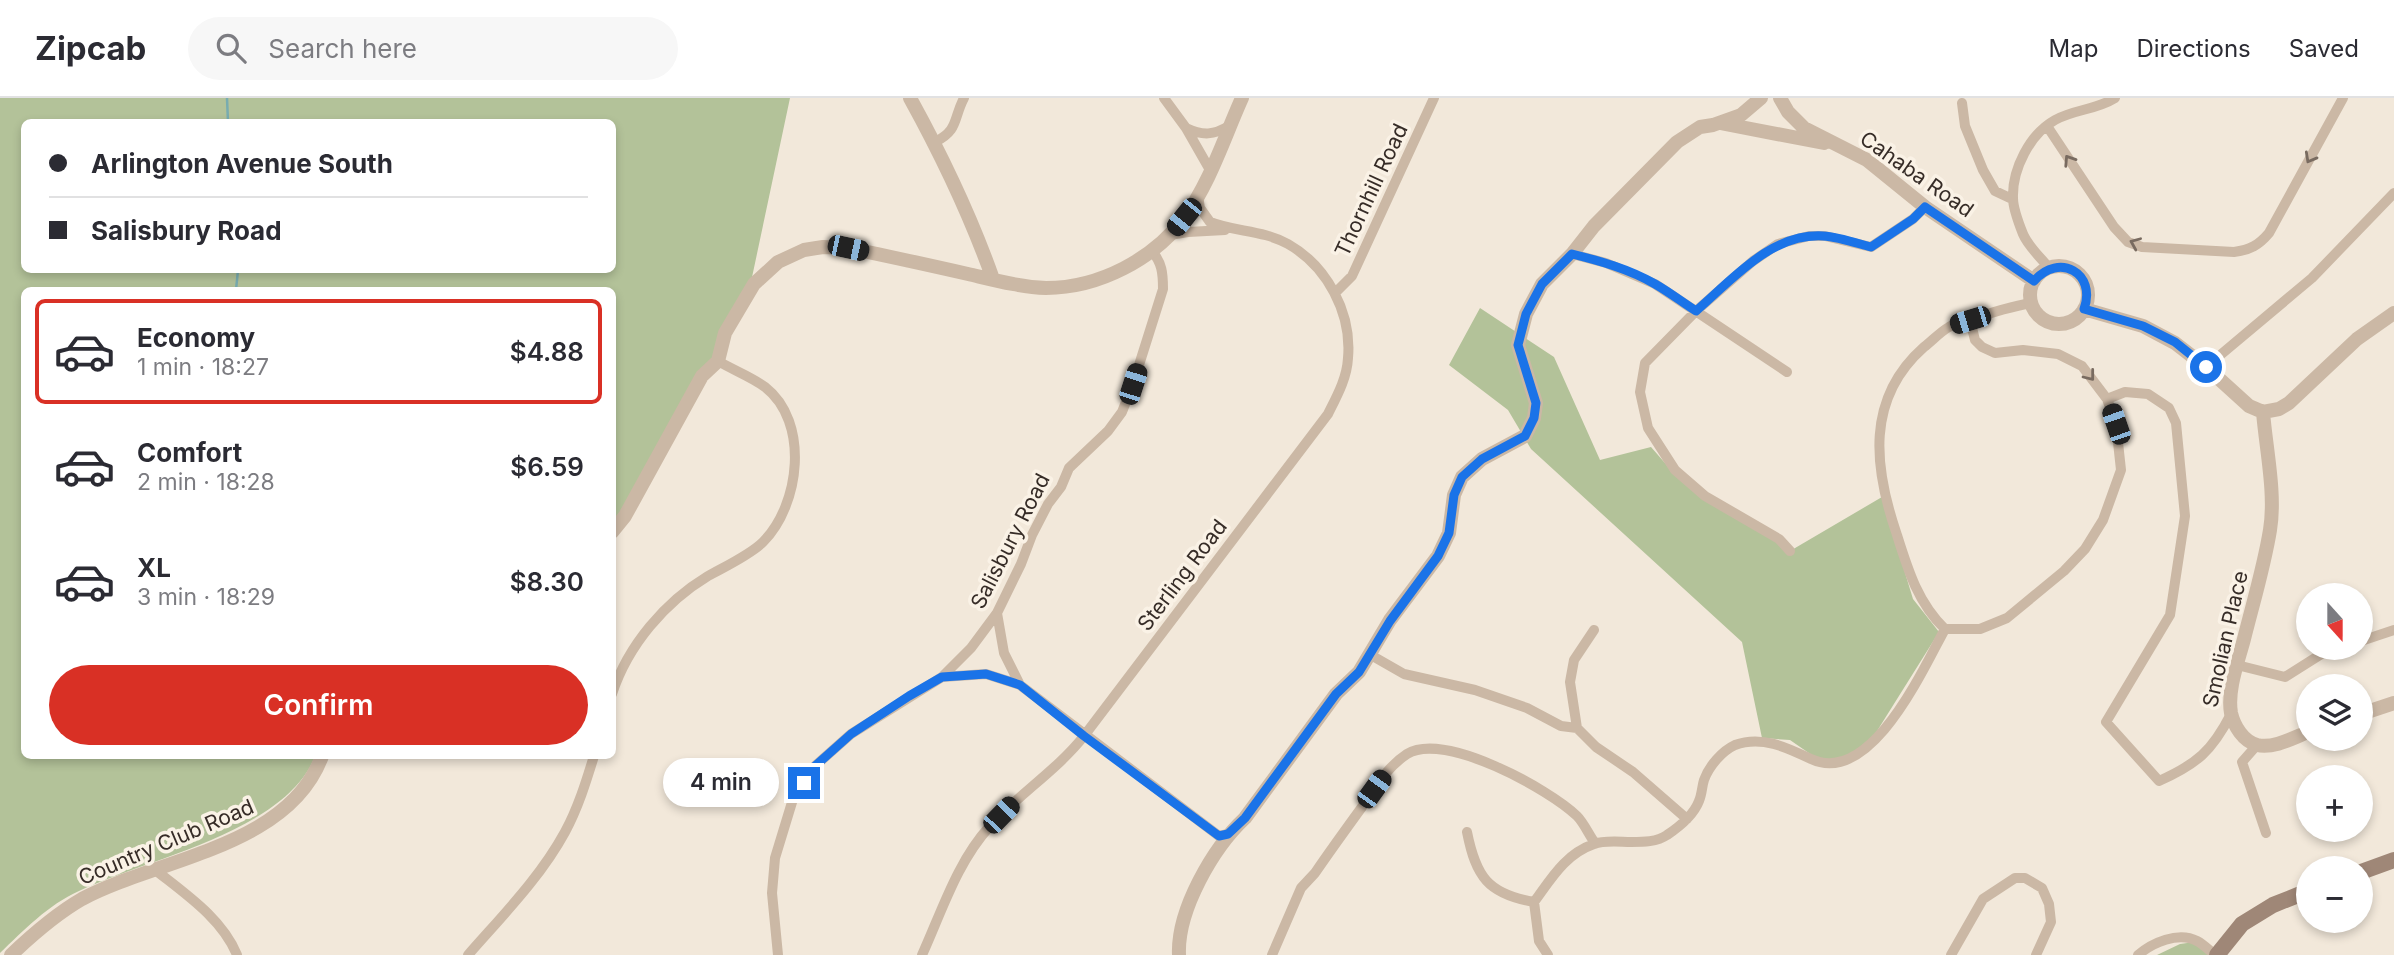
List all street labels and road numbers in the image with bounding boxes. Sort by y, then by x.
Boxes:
street label: Thornhill Road [1329,120,1413,260]
street label: Cahaba Road [1855,126,1979,222]
street label: Salisbury Road [965,469,1055,613]
street label: Sterling Road [1132,515,1232,635]
street label: Smolian Place [2197,568,2253,710]
street label: Country Club Road [75,794,257,890]

